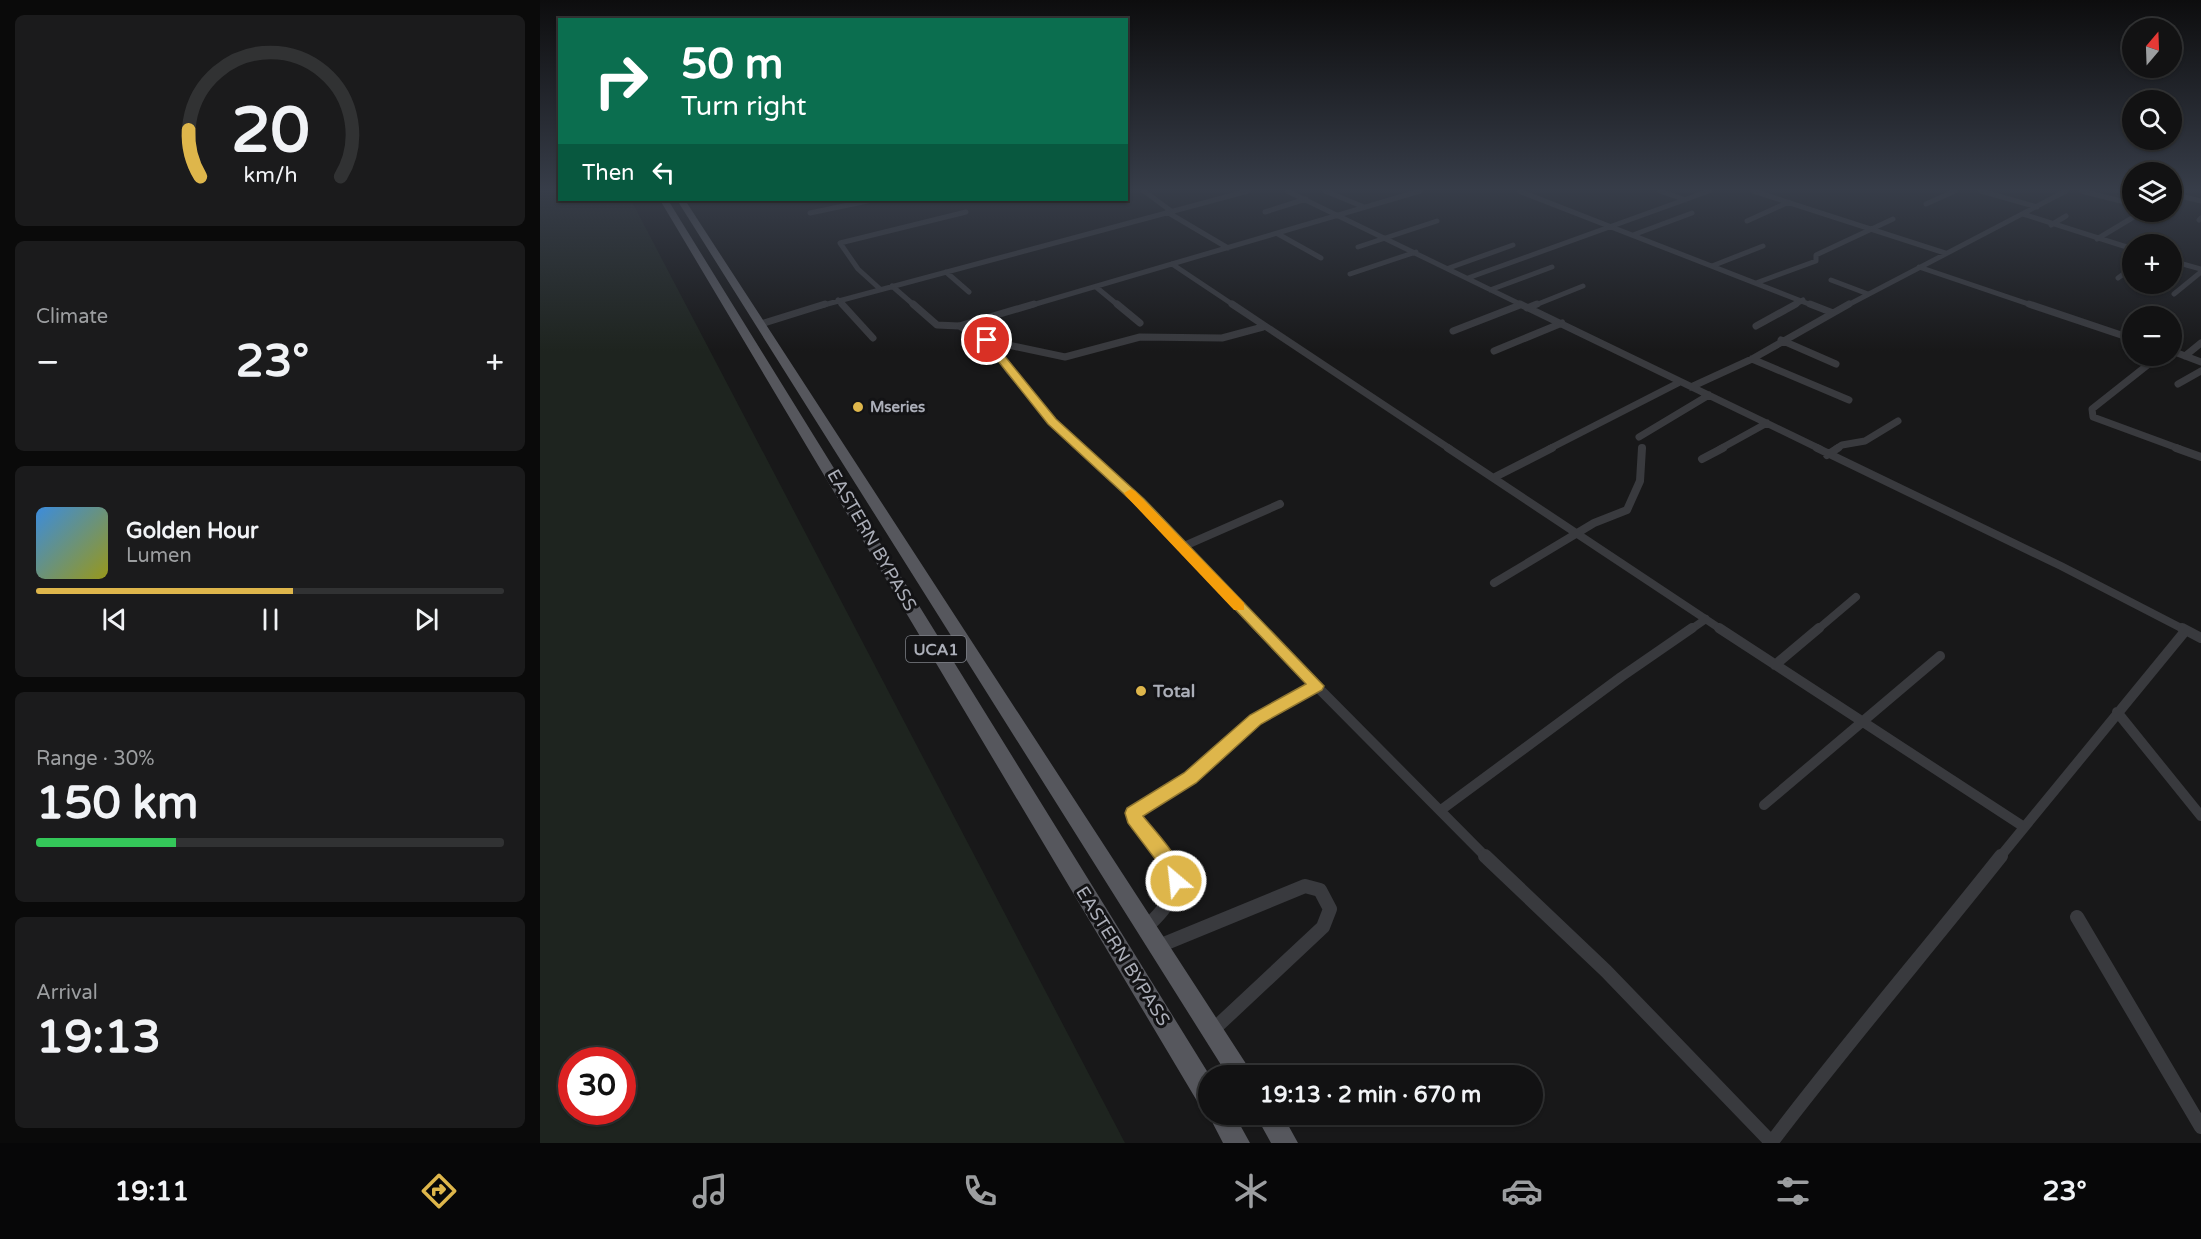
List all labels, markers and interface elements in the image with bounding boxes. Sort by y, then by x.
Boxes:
north arrow [2122,18,2182,78]
map controls [2122,18,2182,366]
text: 50 m [681,39,783,90]
icon: right [582,42,660,120]
text: Turn right [681,90,807,123]
button: search [2122,90,2182,150]
text: 20 [231,94,309,169]
icon: left [647,156,680,189]
text: Then [582,160,635,186]
button: layers [2122,162,2182,222]
text: km/h [243,163,297,189]
button: + [2122,234,2182,294]
text: Climate [36,305,108,329]
button: − [2122,306,2182,366]
pin [961,314,1012,365]
icon: arrive [970,323,1003,356]
text: 23° [236,335,309,389]
text: − [36,343,60,382]
text: + [485,343,504,382]
place label: Mseries [870,398,925,416]
marker: Mseries [851,400,865,414]
street label: EASTERN BYPASS [822,465,922,615]
text: Golden Hour [126,518,258,544]
text: Lumen [126,544,192,568]
icon: previous [98,603,131,636]
icon: pause [254,603,287,636]
icon: next [410,603,443,636]
road number: UCA1 [906,636,966,662]
place label: Total [1152,680,1195,702]
marker: Total [1134,684,1148,698]
text: Range · 30% [36,747,155,771]
text: 150 km [36,777,198,831]
position arrow [1144,849,1208,913]
street label: EASTERN BYPASS [1071,882,1175,1030]
text: Arrival [36,981,98,1005]
text: 19:13 [36,1011,161,1065]
speed limit sign: 30 [558,1047,636,1125]
text: 19:13 · 2 min · 670 m [1260,1082,1481,1108]
icon: directions [418,1170,460,1212]
icon: music [689,1170,731,1212]
icon: phone [959,1170,1001,1212]
icon: climate [1230,1170,1272,1212]
icon: car [1501,1170,1543,1212]
icon: filters [1772,1170,1814,1212]
text: 19:11 [114,1175,189,1208]
text: 23° [2042,1175,2087,1208]

